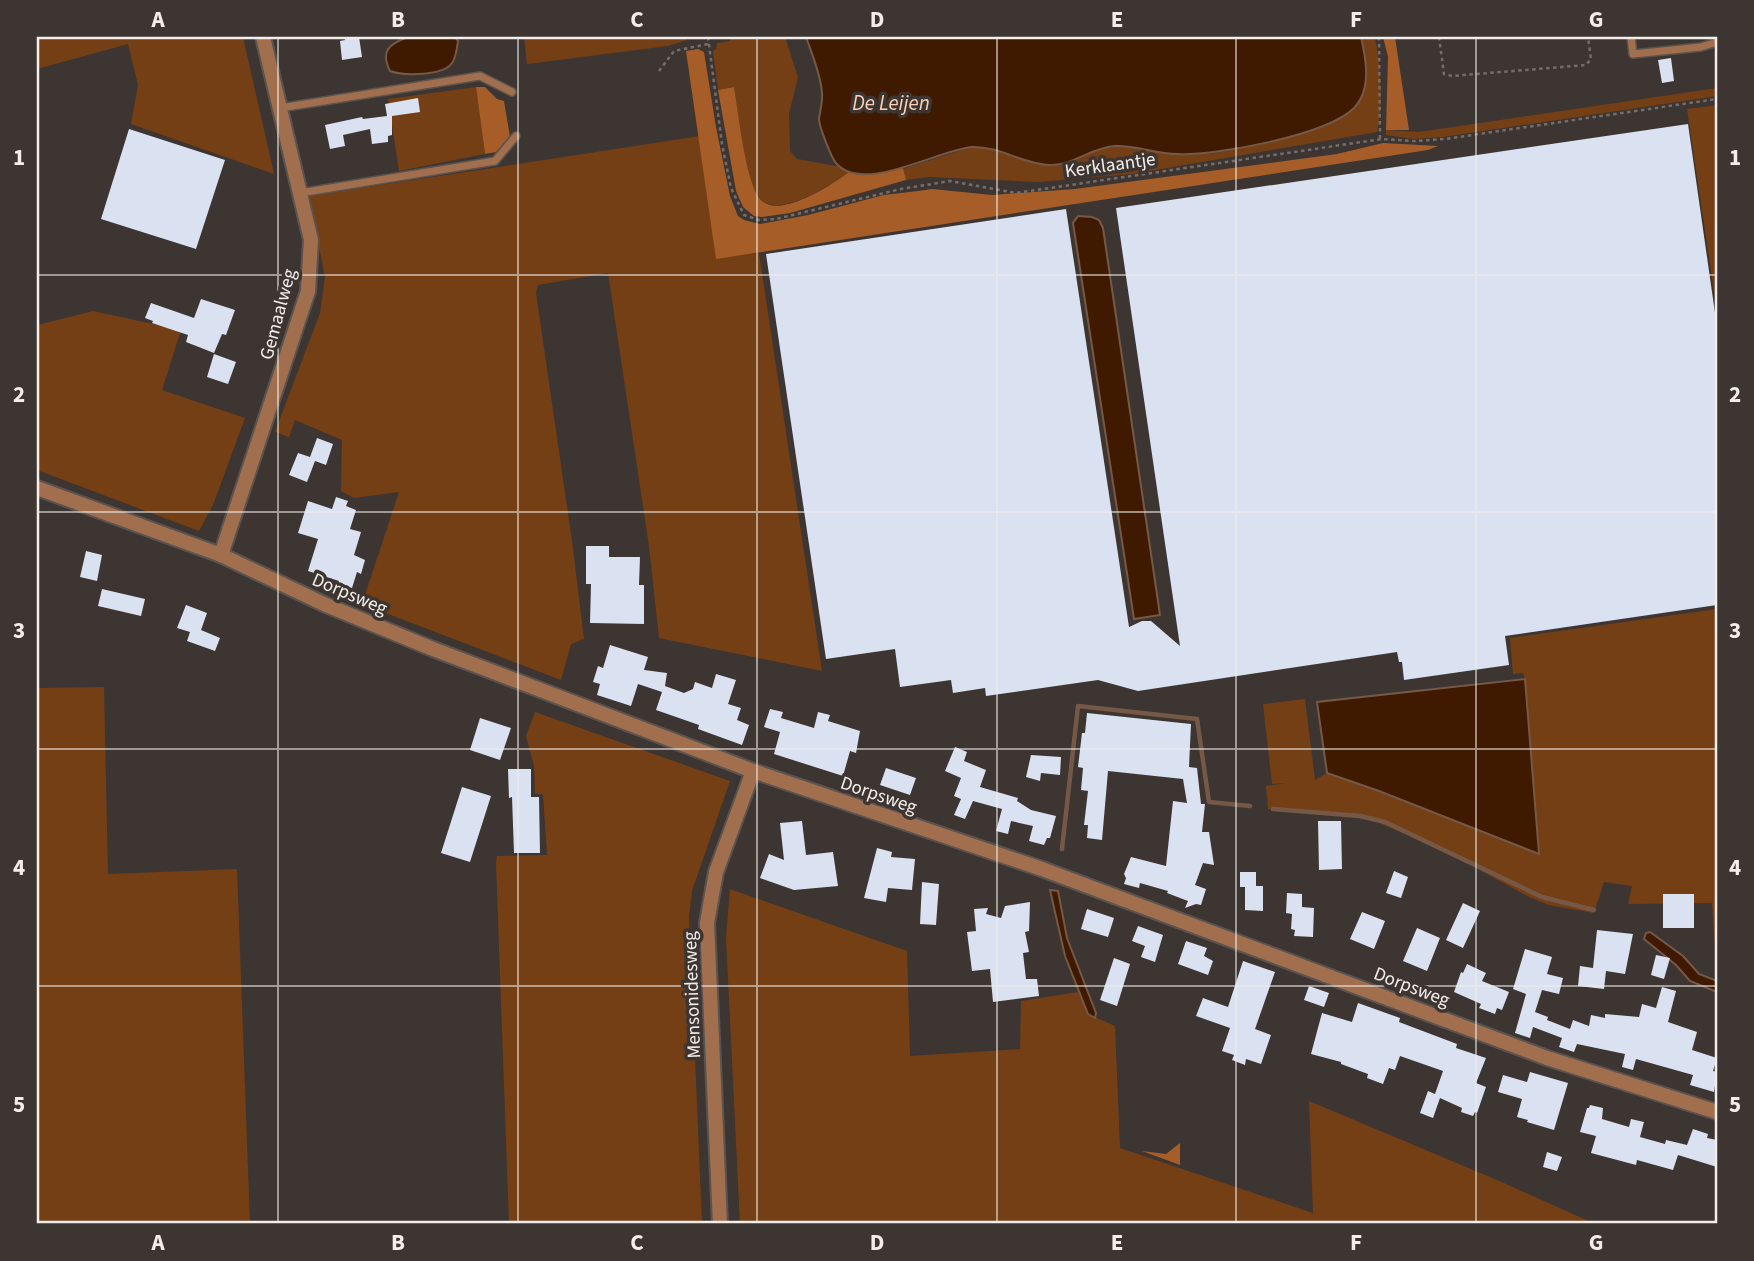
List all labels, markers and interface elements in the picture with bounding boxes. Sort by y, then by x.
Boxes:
text: A [150,3,165,36]
text: B [391,3,405,36]
text: C [630,3,644,36]
text: D [870,3,884,36]
text: E [1111,3,1123,36]
text: F [1350,3,1362,36]
text: G [1589,3,1603,36]
water label: De Leijen [852,88,930,118]
text: 1 [13,141,25,174]
text: 1 [1729,141,1741,174]
street label: Kerklaantje [1063,146,1157,185]
street label: Gemaalweg [253,265,304,363]
text: 2 [13,378,25,411]
text: 2 [1729,378,1741,411]
street label: Dorpsweg [308,566,392,622]
text: 3 [13,614,25,647]
text: 3 [1729,614,1741,647]
street label: Dorpsweg [837,770,921,821]
text: 4 [13,851,25,884]
text: 4 [1729,851,1741,884]
street label: Mensonidesweg [677,930,708,1059]
street label: Dorpsweg [1370,961,1454,1014]
text: 5 [13,1088,25,1121]
text: 5 [1729,1088,1741,1121]
text: A [150,1226,165,1259]
text: B [391,1226,405,1259]
text: C [630,1226,644,1259]
text: D [870,1226,884,1259]
text: E [1111,1226,1123,1259]
text: F [1350,1226,1362,1259]
text: G [1589,1226,1603,1259]

